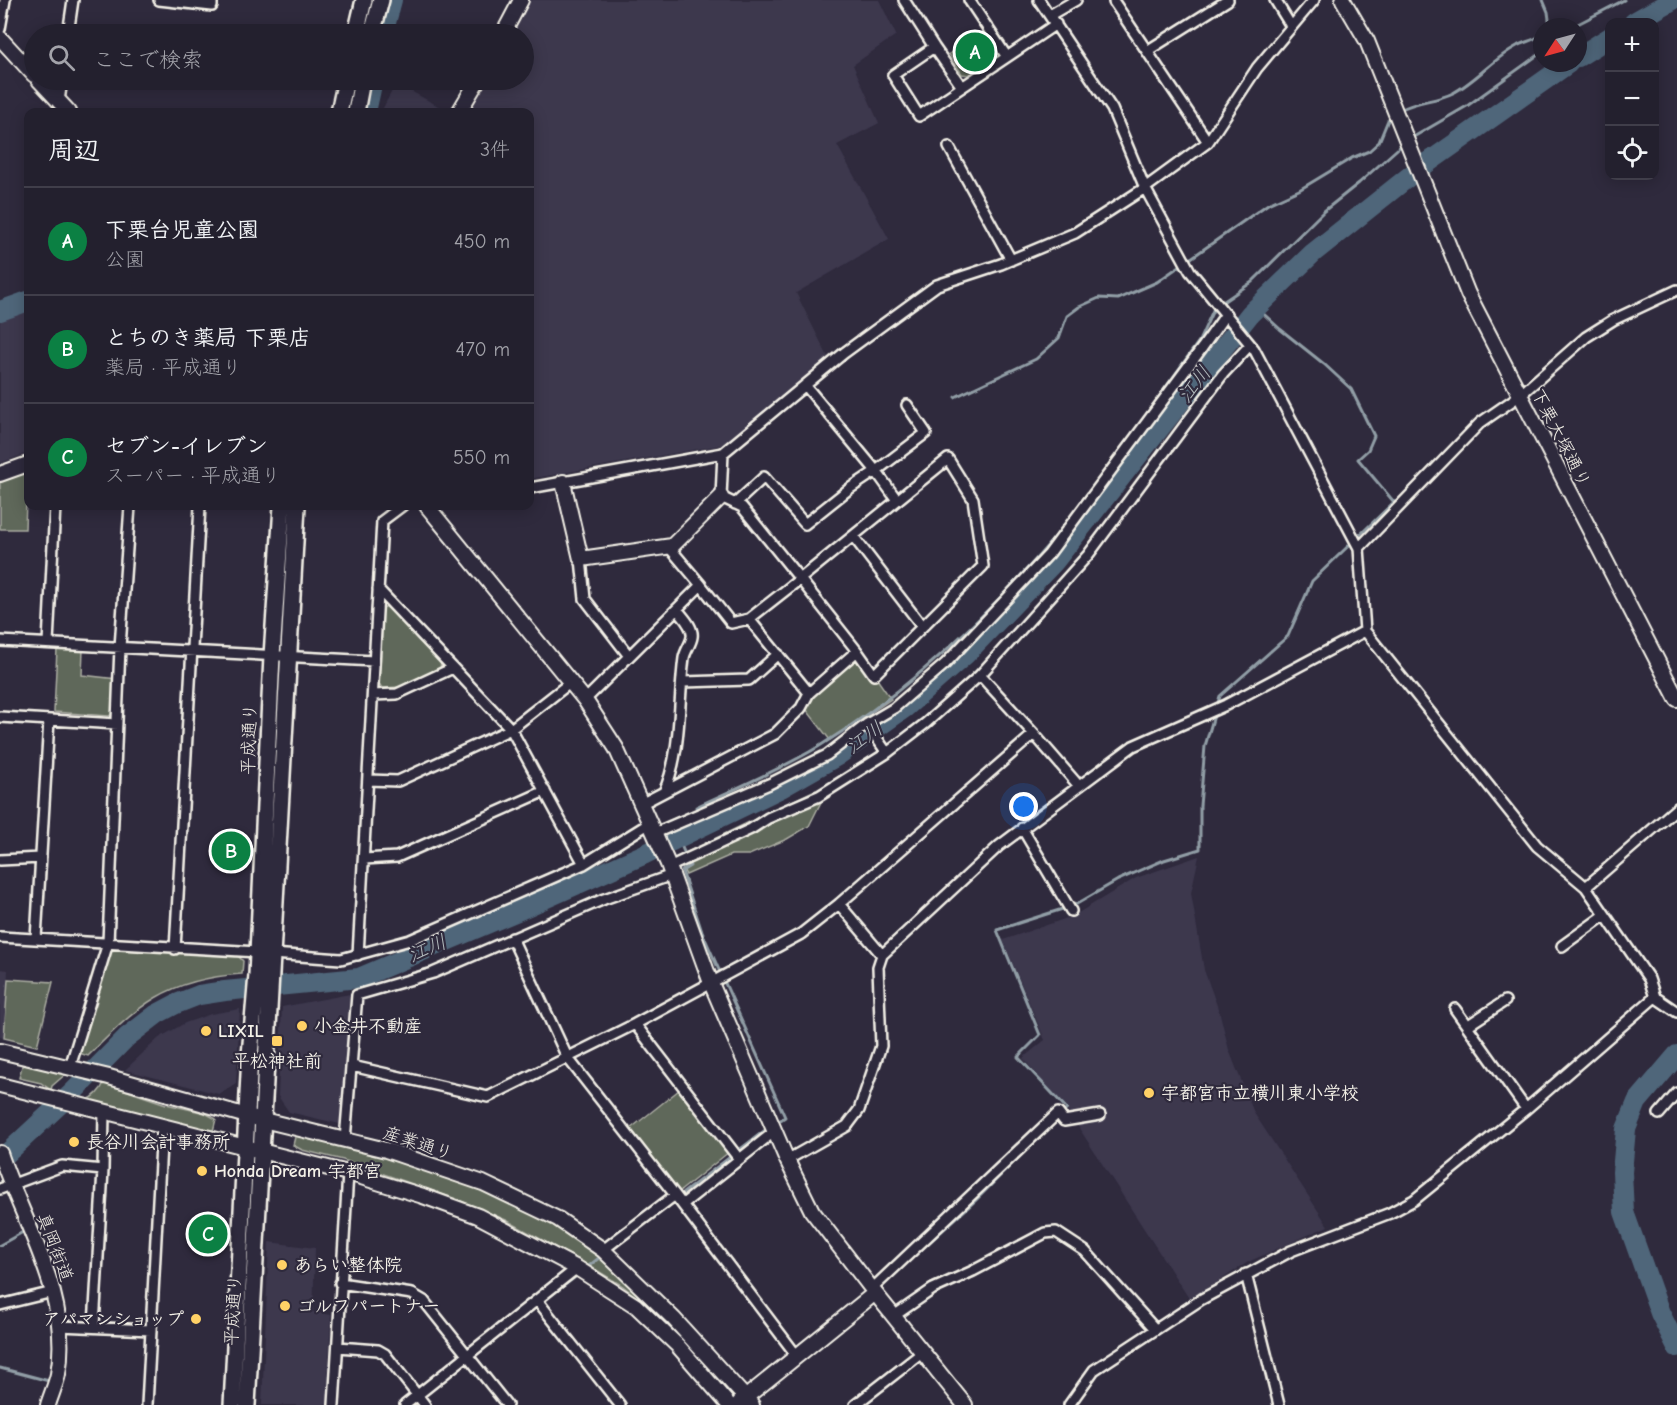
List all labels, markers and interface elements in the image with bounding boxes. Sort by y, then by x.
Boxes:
north arrow [1533,18,1587,72]
map controls [1605,18,1659,180]
button: + [1605,18,1659,72]
search box [24,24,534,90]
pin: A [956,29,994,74]
icon: search [45,41,78,74]
text: ここで検索 [93,47,203,73]
button: − [1605,72,1659,126]
button: locate [1605,126,1659,180]
text: 周辺 [48,136,100,166]
text: 3件 [480,138,510,161]
text: 下栗台児童公園 [105,217,259,243]
text: A [62,230,73,253]
text: 450 m [454,230,510,253]
text: 公園 [105,248,145,271]
text: とちのき薬局 下栗店 [105,325,311,351]
text: B [61,338,74,361]
text: 470 m [455,338,510,361]
text: 薬局 · 平成通り [105,356,242,379]
water label: 江川 [1173,361,1216,407]
street label: 下栗大塚通り [1527,385,1594,491]
text: セブン-イレブン [105,433,268,459]
text: C [61,446,74,469]
text: 550 m [453,446,510,469]
text: スーパー · 平成通り [105,464,281,487]
street label: 平成通り [238,703,261,775]
water label: 江川 [841,717,887,758]
your location [1009,792,1038,821]
pin: B [212,828,250,874]
water label: 江川 [404,930,450,967]
place label: 小金井不動産 [314,1016,422,1037]
marker: 小金井不動産 [295,1019,309,1033]
place label: LIXIL [218,1021,264,1042]
marker: LIXIL [199,1024,213,1038]
marker: 平松神社前 [270,1034,284,1048]
place label: 平松神社前 [232,1051,322,1072]
place label: 宇都宮市立横川東小学校 [1161,1083,1359,1104]
marker: 宇都宮市立横川東小学校 [1142,1086,1156,1100]
street label: 産業通り [380,1122,455,1165]
place label: 長谷川会計事務所 [86,1132,230,1153]
marker: 長谷川会計事務所 [67,1135,81,1149]
place label: Honda Dream 宇都宮 [214,1161,382,1182]
marker: Honda Dream 宇都宮 [195,1164,209,1178]
street label: 真岡街道 [32,1210,77,1285]
pin: C [188,1212,228,1256]
place label: あらい整体院 [294,1255,402,1276]
marker: あらい整体院 [275,1258,289,1272]
street label: 平成通り [221,1274,246,1347]
place label: ゴルフパートナー [297,1296,440,1317]
marker: ゴルフパートナー [278,1299,292,1313]
place label: アパマンショップ [43,1309,184,1330]
marker: アパマンショップ [189,1312,203,1326]

